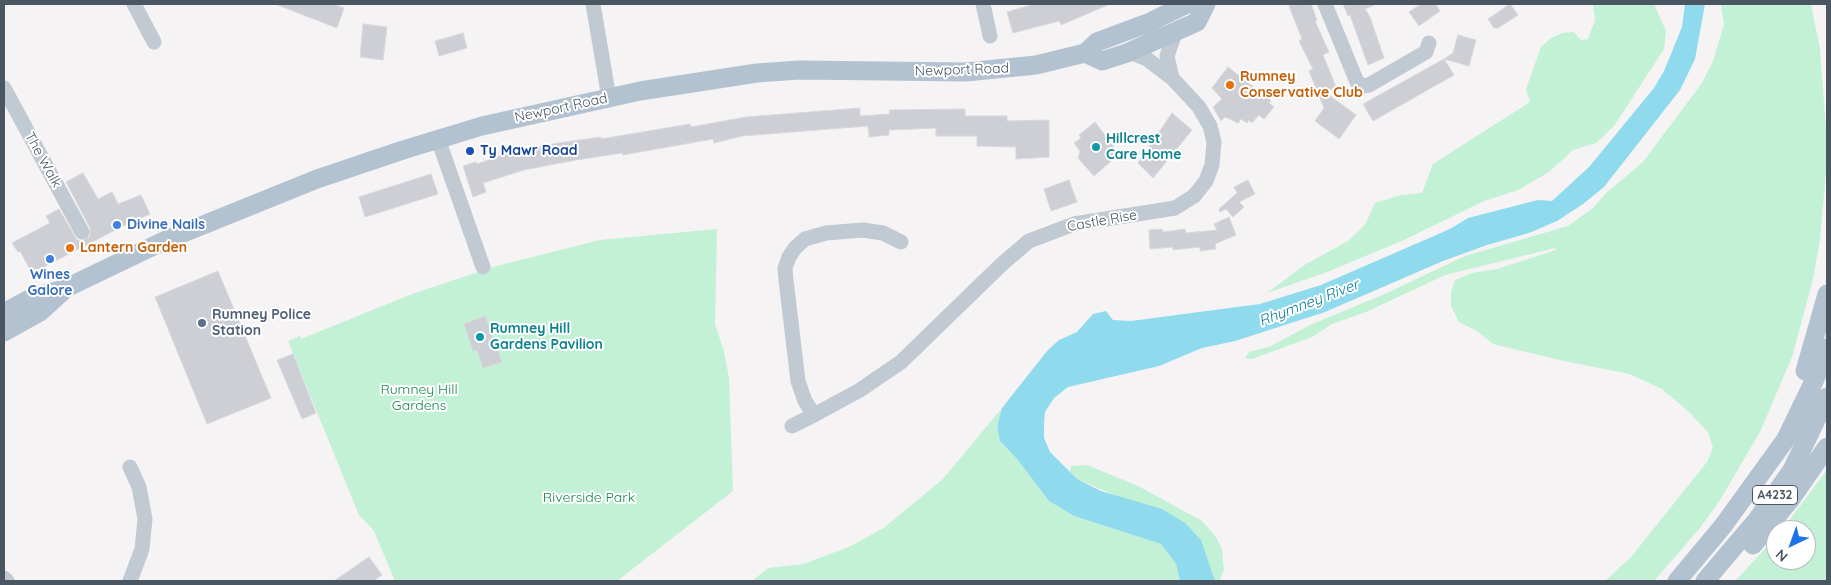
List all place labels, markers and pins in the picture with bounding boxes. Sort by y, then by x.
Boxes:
place label: Rumney Conservative Club [1240,69,1363,102]
marker: Rumney Conservative Club [1224,79,1236,91]
place label: Hillcrest Care Home [1106,131,1181,164]
marker: Hillcrest Care Home [1090,141,1102,153]
place label: Ty Mawr Road [480,143,578,159]
marker: Ty Mawr Road [464,145,476,157]
place label: Divine Nails [127,217,205,233]
marker: Divine Nails [111,219,123,231]
place label: Lantern Garden [80,240,187,256]
marker: Lantern Garden [64,242,76,254]
marker: Wines Galore [44,253,56,265]
place label: Wines Galore [27,267,73,300]
place label: Rumney Police Station [212,307,311,340]
marker: Rumney Police Station [196,317,208,329]
place label: Rumney Hill Gardens Pavilion [490,321,603,354]
marker: Rumney Hill Gardens Pavilion [474,331,486,343]

